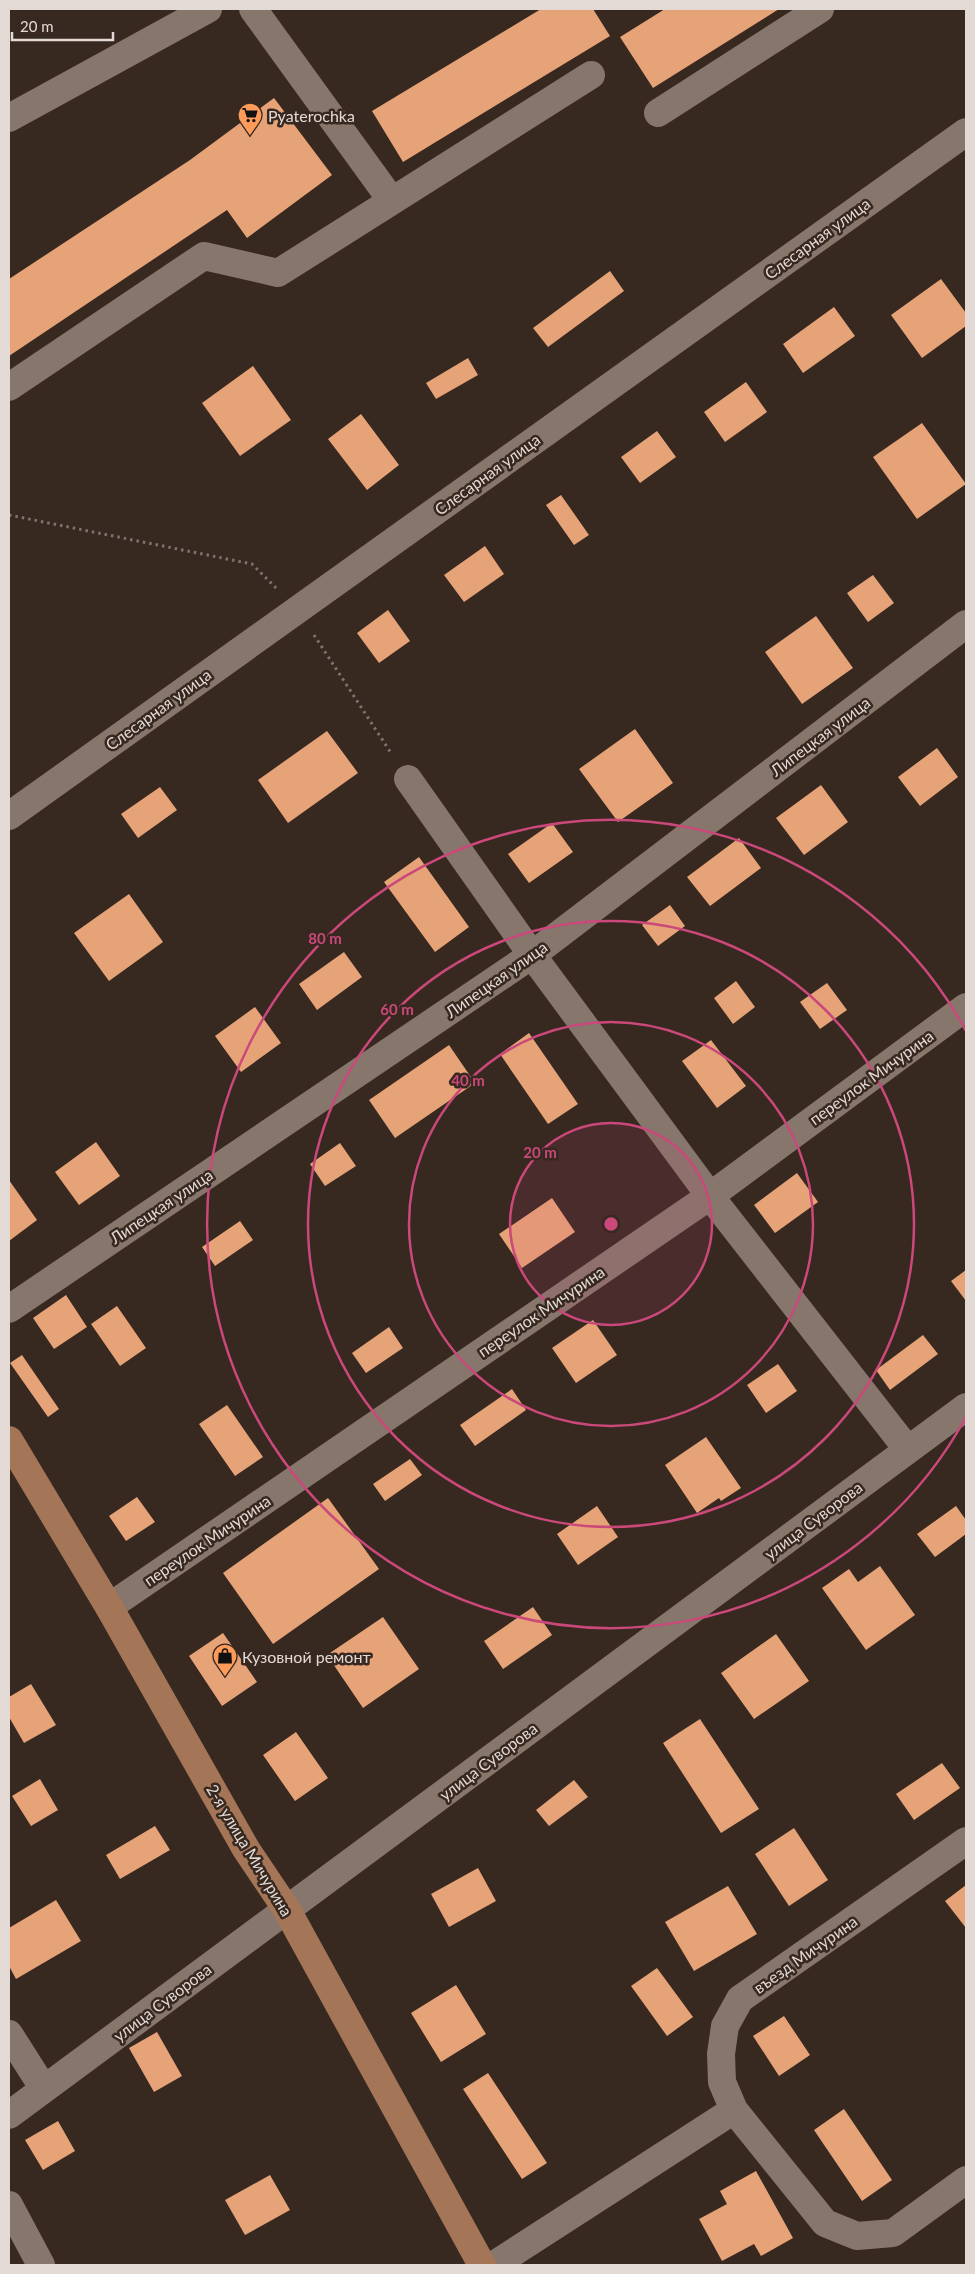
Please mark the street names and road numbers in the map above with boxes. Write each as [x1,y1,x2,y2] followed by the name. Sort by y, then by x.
[761,193,873,283] street label: Слесарная улица
[431,429,543,519] street label: Слесарная улица
[102,664,214,754] street label: Слесарная улица
[766,692,874,780] street label: Липецкая улица
[441,937,550,1022] street label: Липецкая улица
[805,1026,937,1128] street label: переулок Мичурина
[105,1165,216,1248] street label: Липецкая улица
[474,1262,608,1360] street label: переулок Мичурина
[760,1477,866,1563] street label: улица Суворова
[140,1491,274,1589] street label: переулок Мичурина
[435,1718,541,1804] street label: улица Суворова
[203,1781,297,1919] street label: 2-я улица Мичурина
[749,1911,861,1997] street label: въезд Мичурина
[109,1959,215,2045] street label: улица Суворова

